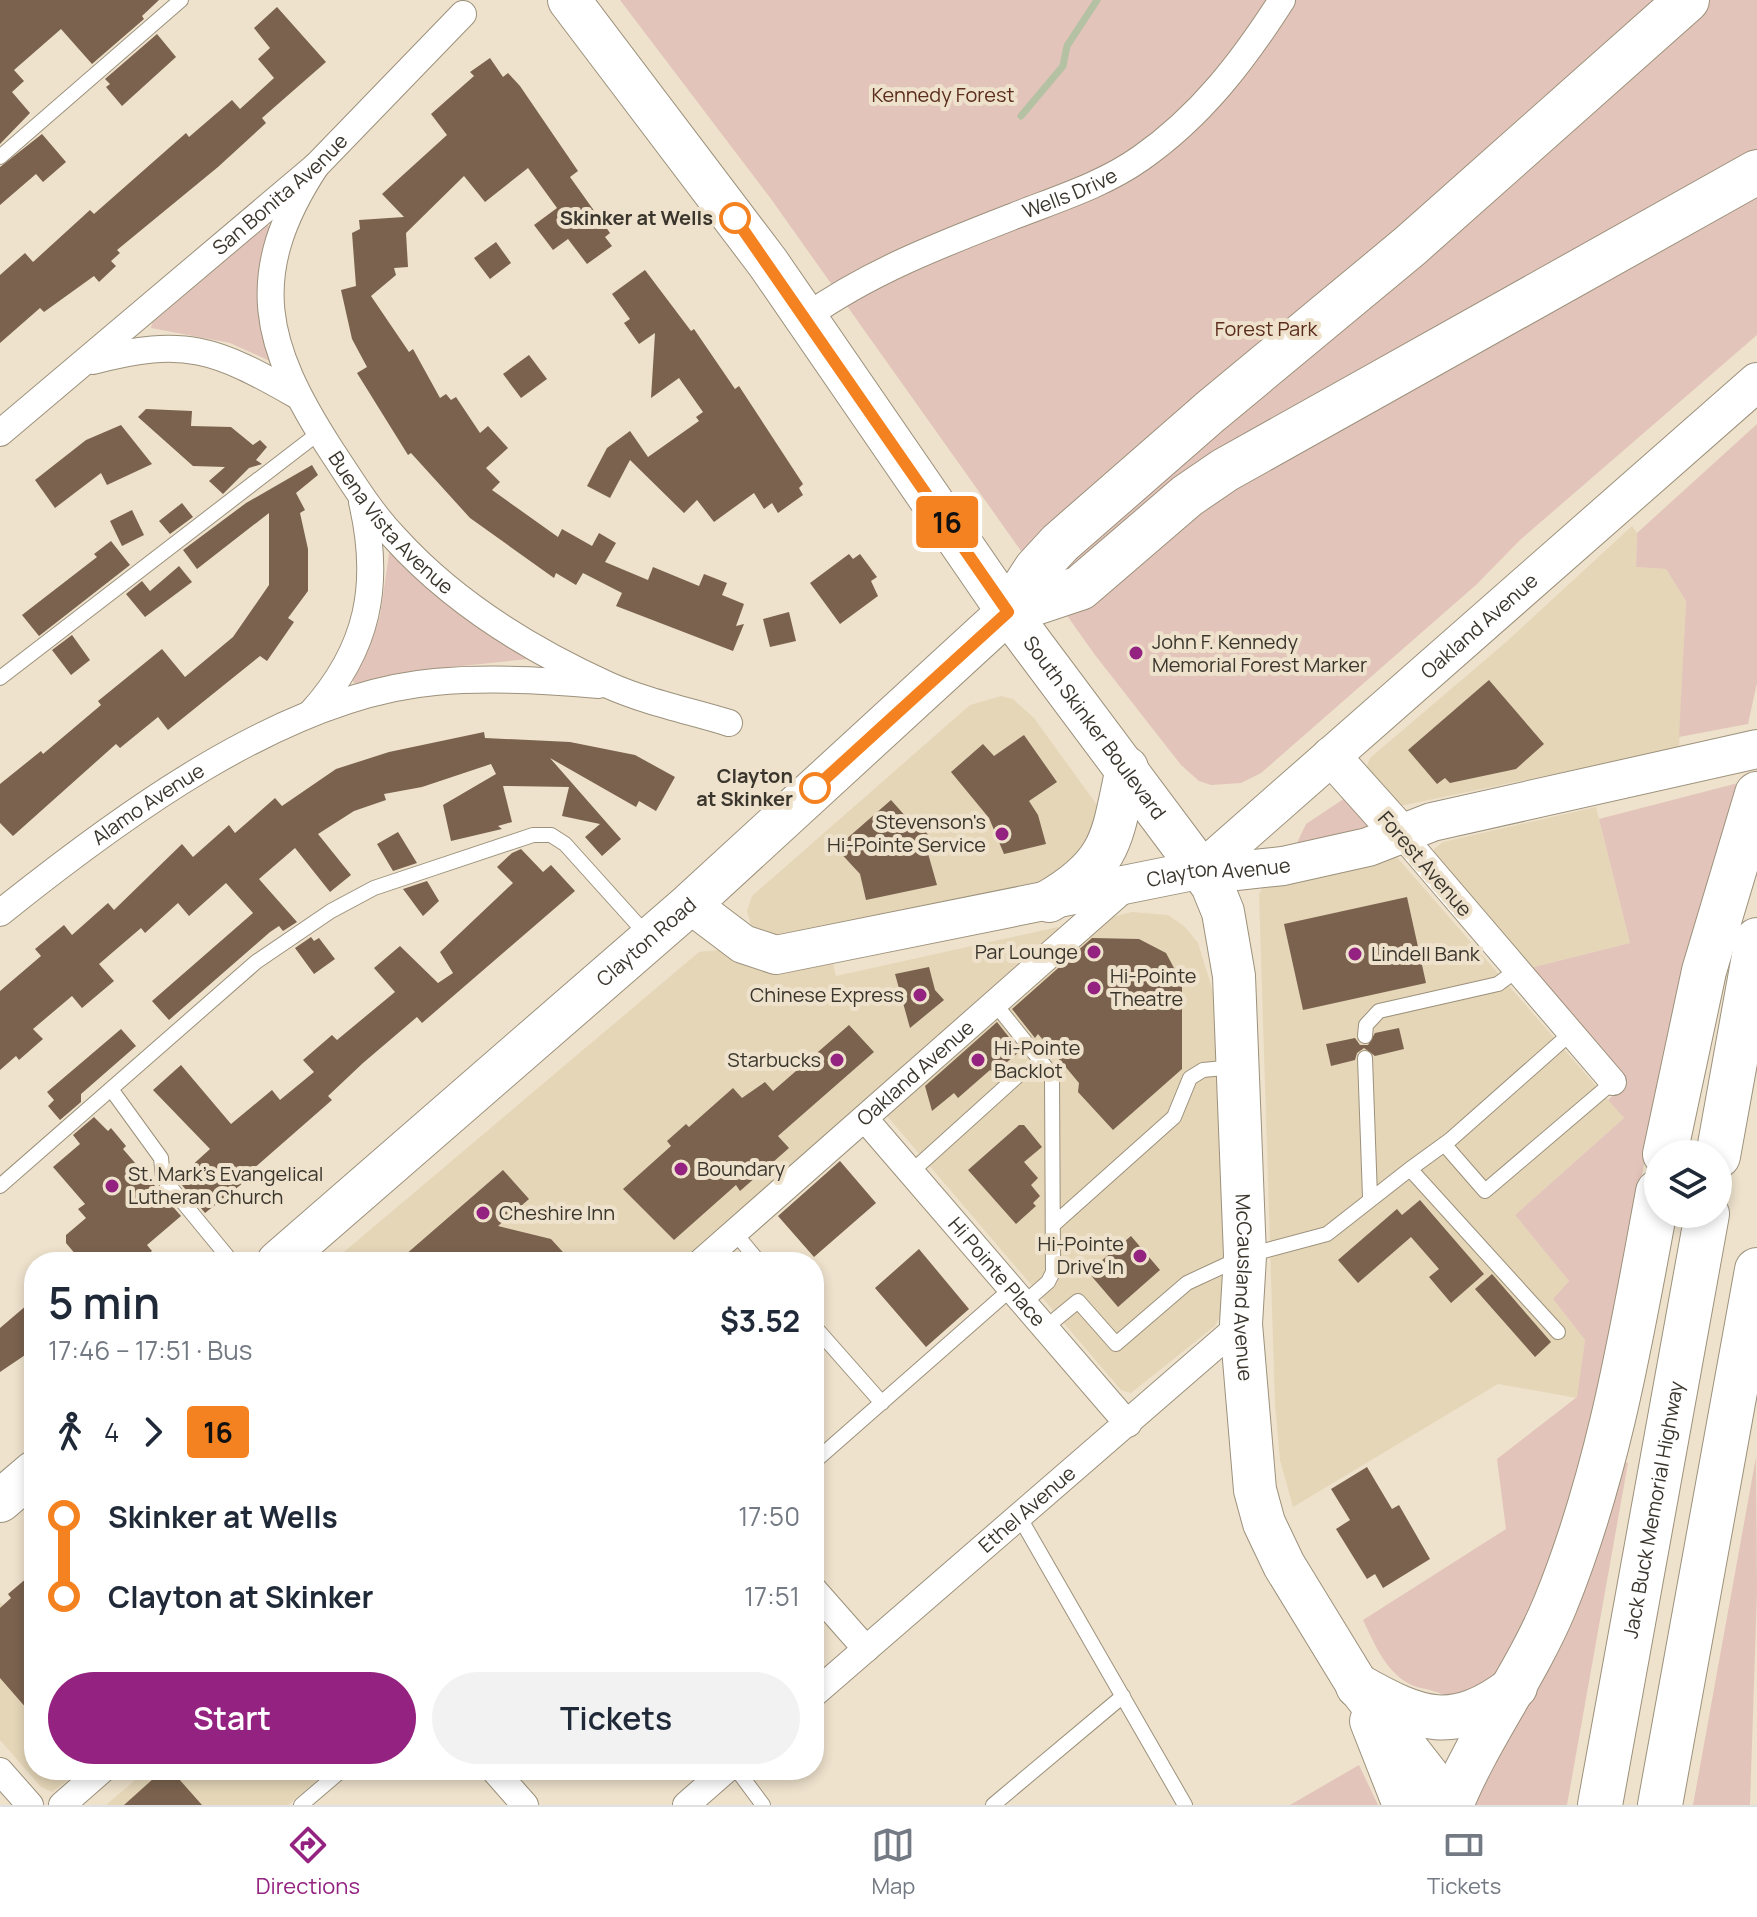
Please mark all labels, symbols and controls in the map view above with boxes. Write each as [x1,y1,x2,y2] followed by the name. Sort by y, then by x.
[871,81,1015,108] park label: Kennedy Forest
[206,127,353,261] street label: San Bonita Avenue
[1019,161,1122,224] street label: Wells Drive
[720,203,750,233] marker: Skinker at Wells
[560,204,713,231] place label: Skinker at Wells
[1215,315,1318,342] park label: Forest Park
[322,446,459,600] street label: Buena Vista Avenue
[911,496,983,548] line badge: 16
[932,503,962,541] text: 16
[1415,567,1543,685] street label: Oakland Avenue
[1152,628,1367,678] place label: John F. Kennedy Memorial Forest Marker
[1017,630,1173,825] street label: South Skinker Boulevard
[1127,644,1145,662] marker: John F. Kennedy Memorial Forest Marker
[86,756,209,851] street label: Alamo Avenue
[696,762,793,812] place label: Clayton at Skinker
[800,773,830,803] marker: Clayton at Skinker
[1372,805,1479,922] street label: Forest Avenue
[827,808,986,858] place label: Stevenson's Hi-Pointe Service
[993,825,1011,843] marker: Stevenson's Hi-Pointe Service
[1144,851,1293,893] street label: Clayton Avenue
[591,891,702,992] street label: Clayton Road
[975,938,1078,965] place label: Par Lounge
[1371,940,1481,967] place label: Lindell Bank
[1085,943,1103,961] marker: Par Lounge
[1346,945,1364,963] marker: Lindell Bank
[1110,962,1196,1012] place label: Hi-Pointe Theatre
[1085,979,1103,997] marker: Hi-Pointe Theatre
[750,981,904,1008] place label: Chinese Express
[911,986,929,1004] marker: Chinese Express
[851,1014,980,1131] street label: Oakland Avenue
[994,1034,1080,1084] place label: Hi-Pointe Backlot
[727,1046,821,1073] place label: Starbucks
[828,1051,846,1069] marker: Starbucks
[969,1051,987,1069] marker: Hi-Pointe Backlot
[1644,1140,1732,1228] map controls
[1644,1140,1732,1228] button: layers
[697,1155,786,1182] place label: Boundary
[128,1160,323,1210] place label: St. Mark's Evangelical Lutheran Church
[672,1160,690,1178] marker: Boundary
[103,1177,121,1195] marker: St. Mark's Evangelical Lutheran Church
[1228,1193,1260,1382] street label: McCausland Avenue
[499,1199,615,1226] place label: Cheshire Inn
[474,1204,492,1222] marker: Cheshire Inn
[942,1211,1052,1332] street label: Hi Pointe Place
[1038,1230,1124,1280] place label: Hi-Pointe Drive In
[1131,1247,1149,1265] marker: Hi-Pointe Drive In
[48,1272,160,1332] text: 5 min
[720,1300,800,1341] text: $3.52
[48,1332,252,1368] text: 17:46 – 17:51 · Bus
[1616,1378,1690,1641] street label: Jack Buck Memorial Highway
[48,1410,92,1454] icon: walk
[131,1410,175,1454] icon: forward
[203,1413,233,1451] text: 16
[104,1414,119,1450] text: 4
[973,1459,1081,1559] street label: Ethel Avenue
[108,1496,338,1537] text: Skinker at Wells
[738,1498,800,1534] text: 17:50
[108,1576,374,1617] text: Clayton at Skinker
[744,1578,800,1614] text: 17:51
[48,1672,416,1764] button: Start
[432,1672,800,1764] button: Tickets
[256,1823,360,1901] tab: Directions
[871,1823,915,1901] tab: Map
[1427,1823,1501,1901] tab: Tickets

